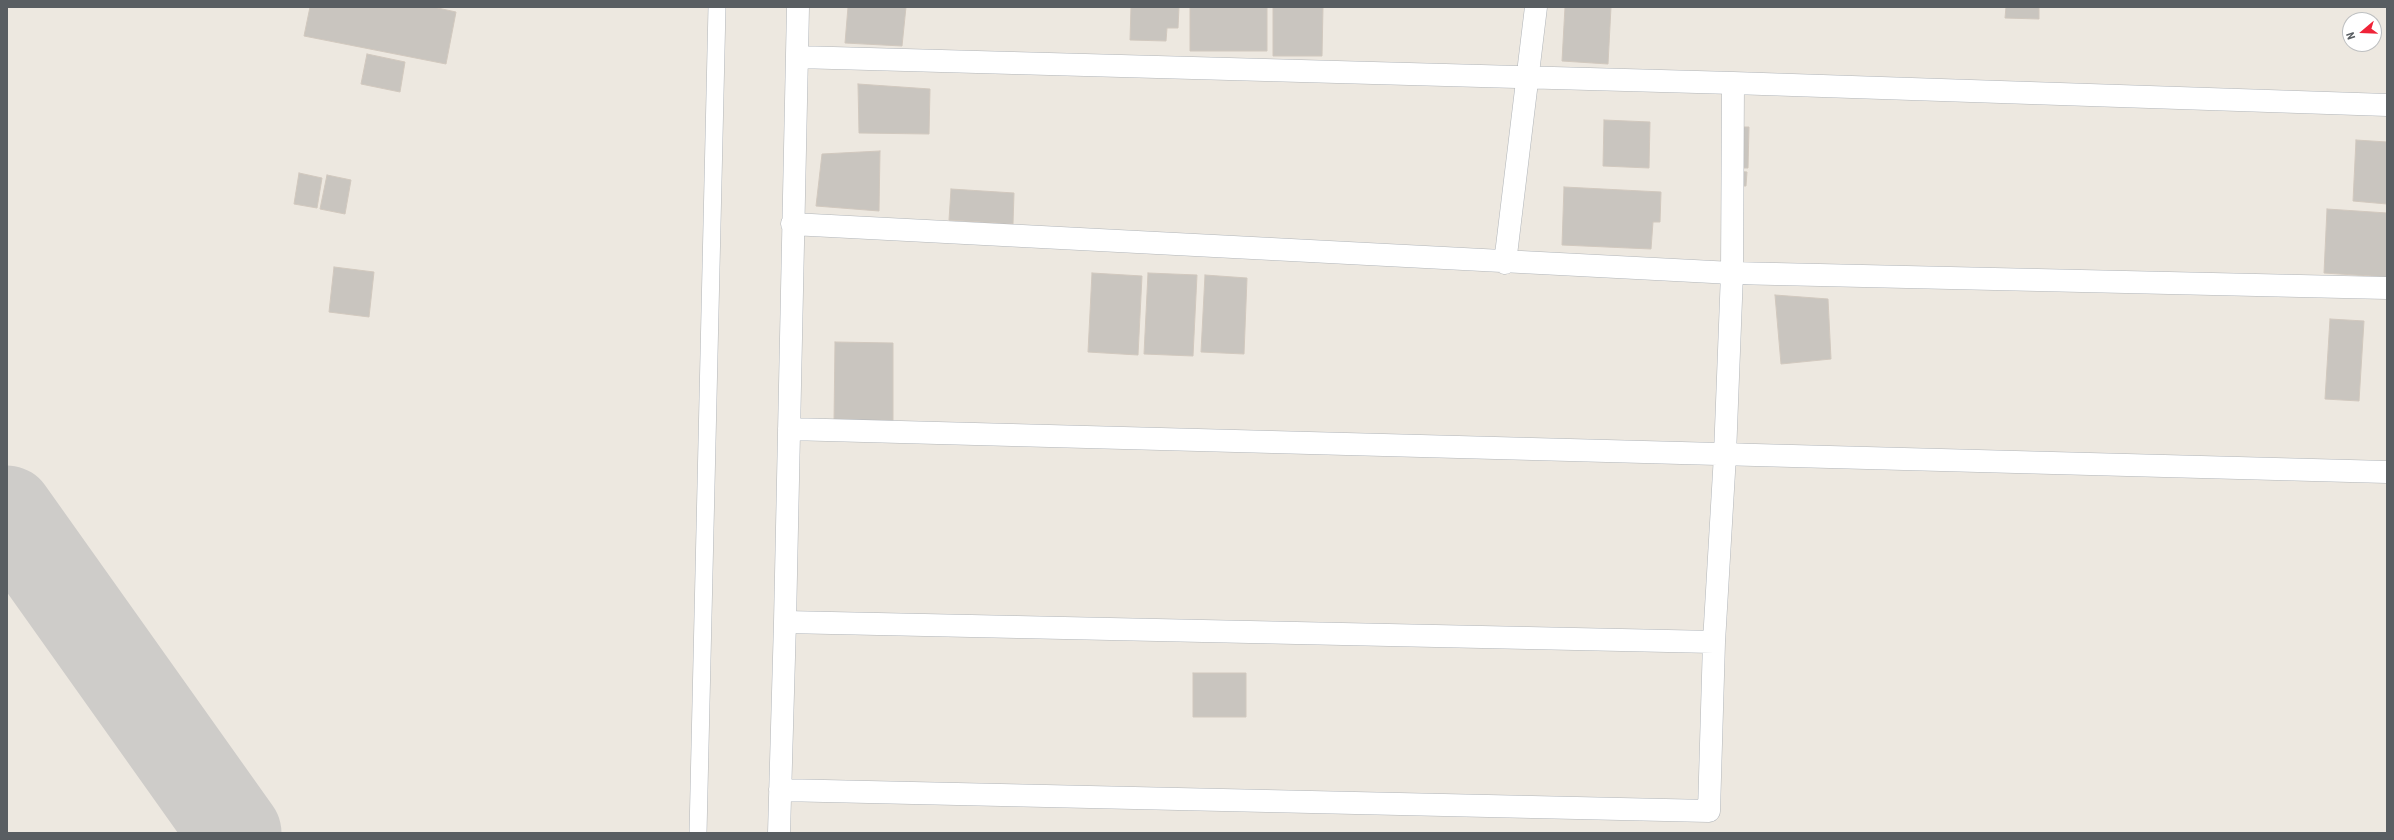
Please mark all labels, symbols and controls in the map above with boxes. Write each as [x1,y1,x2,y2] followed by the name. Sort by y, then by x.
[2342,12,2382,52] north arrow
[2344,30,2358,41] text: N

